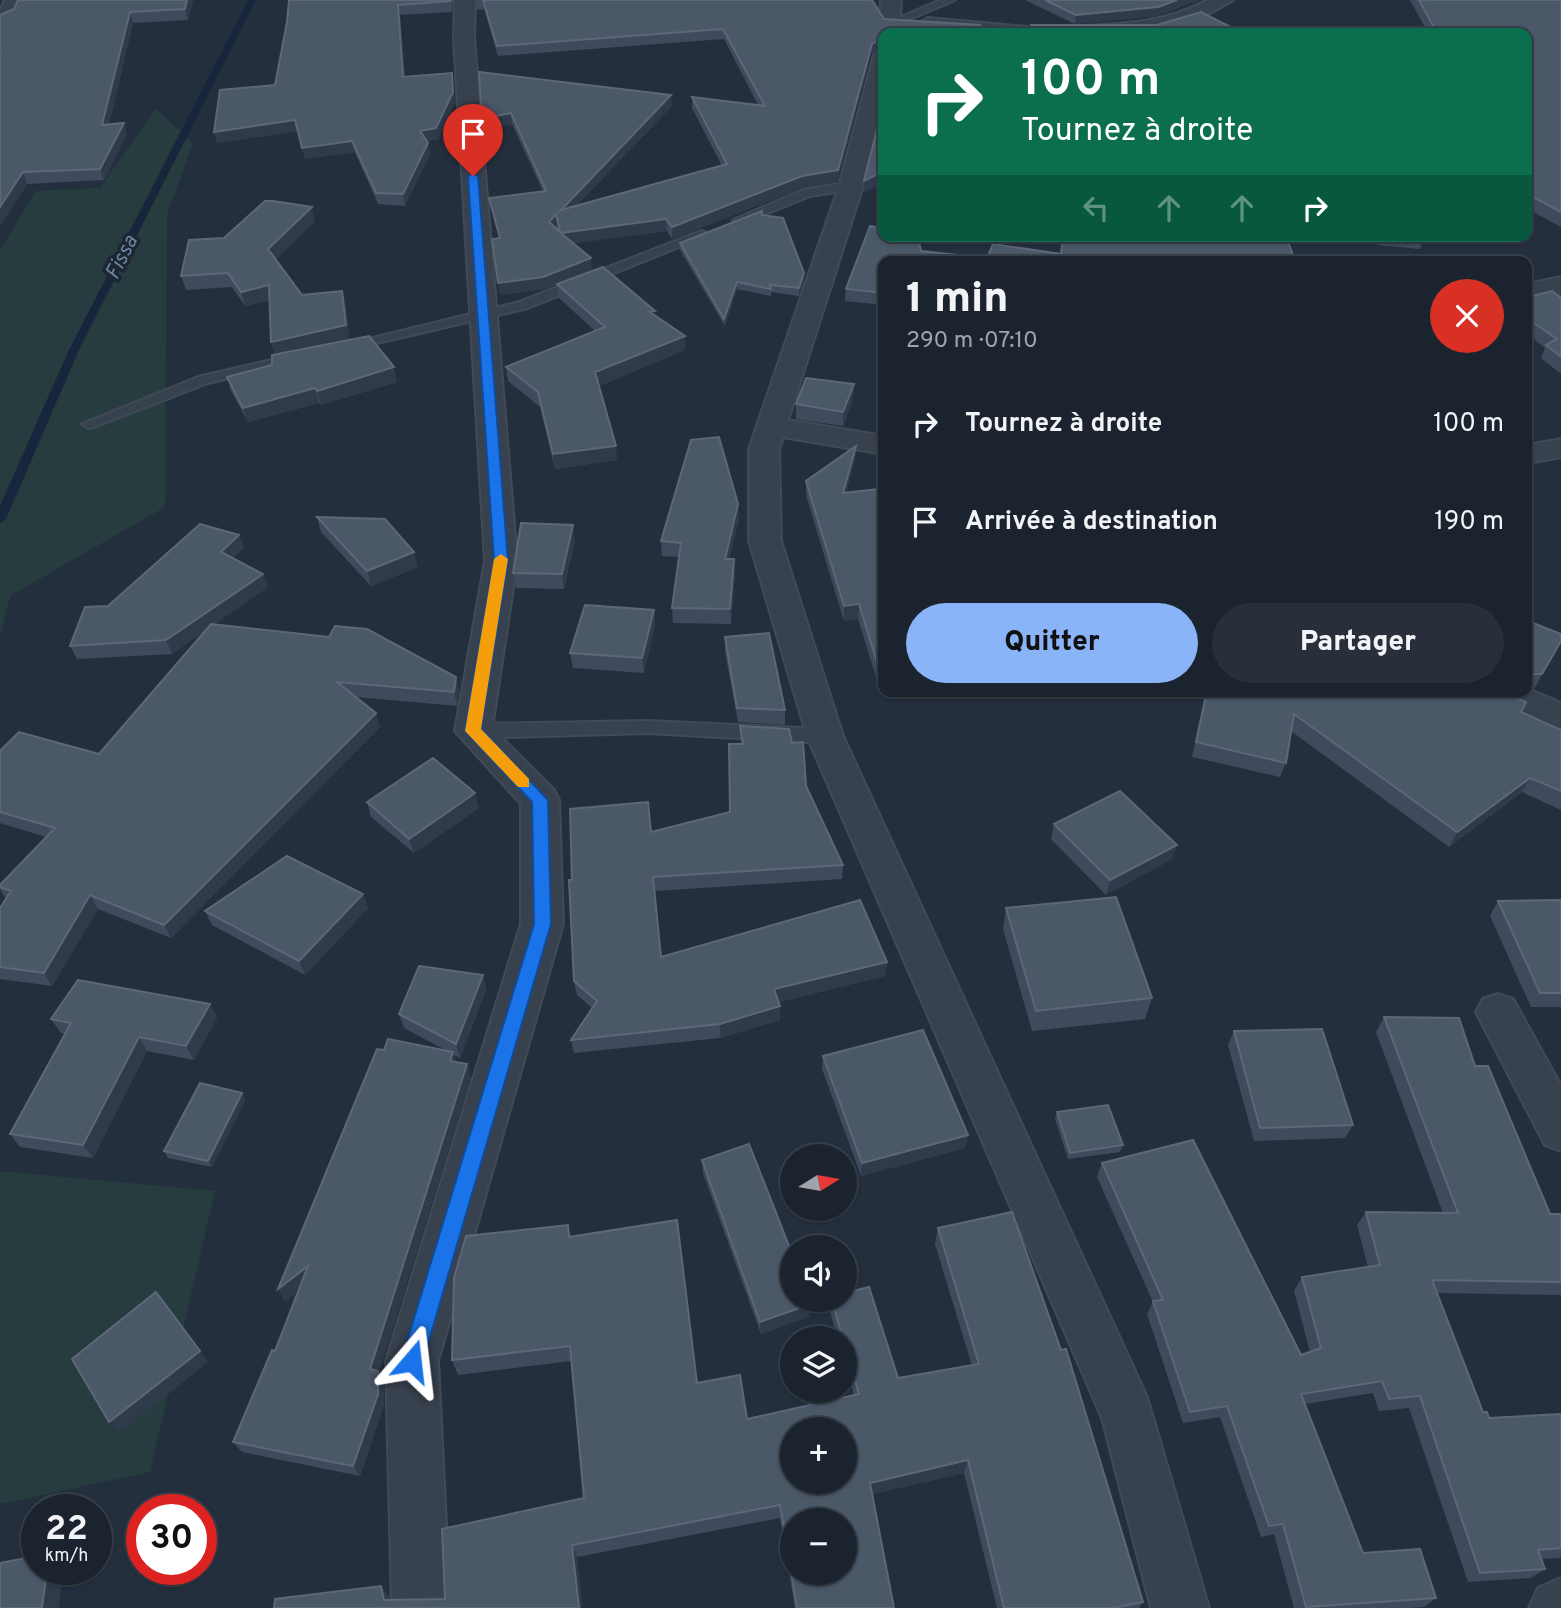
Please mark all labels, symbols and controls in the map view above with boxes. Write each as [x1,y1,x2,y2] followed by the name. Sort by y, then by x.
[1021,51,1160,113] text: 100 m
[906,56,997,147] icon: right
[443,104,503,176] pin
[1021,112,1253,152] text: Tournez à droite
[454,115,492,153] icon: arrive
[1077,189,1115,227] icon: left
[1150,189,1188,227] icon: ahead
[1223,189,1261,227] icon: ahead
[1296,189,1334,227] icon: right
[100,231,145,284] water label: Fissa
[906,274,1009,327] text: 1 min
[1430,279,1504,353] button: close
[906,327,1038,356] text: 290 m · 07:10
[906,405,944,443] icon: right
[965,408,1162,441] text: Tournez à droite
[1433,408,1504,441] text: 100 m
[906,503,944,541] icon: arrive
[965,506,1218,539] text: Arrivée à destination
[1434,506,1504,539] text: 190 m
[906,603,1198,683] button: Quitter
[1212,603,1504,683] button: Partager
[780,1144,858,1222] north arrow
[780,1144,857,1585] map controls
[780,1235,857,1312] button: sound
[375,1324,449,1398] position arrow
[780,1326,857,1403] button: layers
[780,1417,857,1494] button: +
[126,1494,217,1585] speed limit sign: 30
[45,1508,88,1552] text: 22
[780,1508,857,1585] button: −
[45,1545,88,1568] text: km/h

